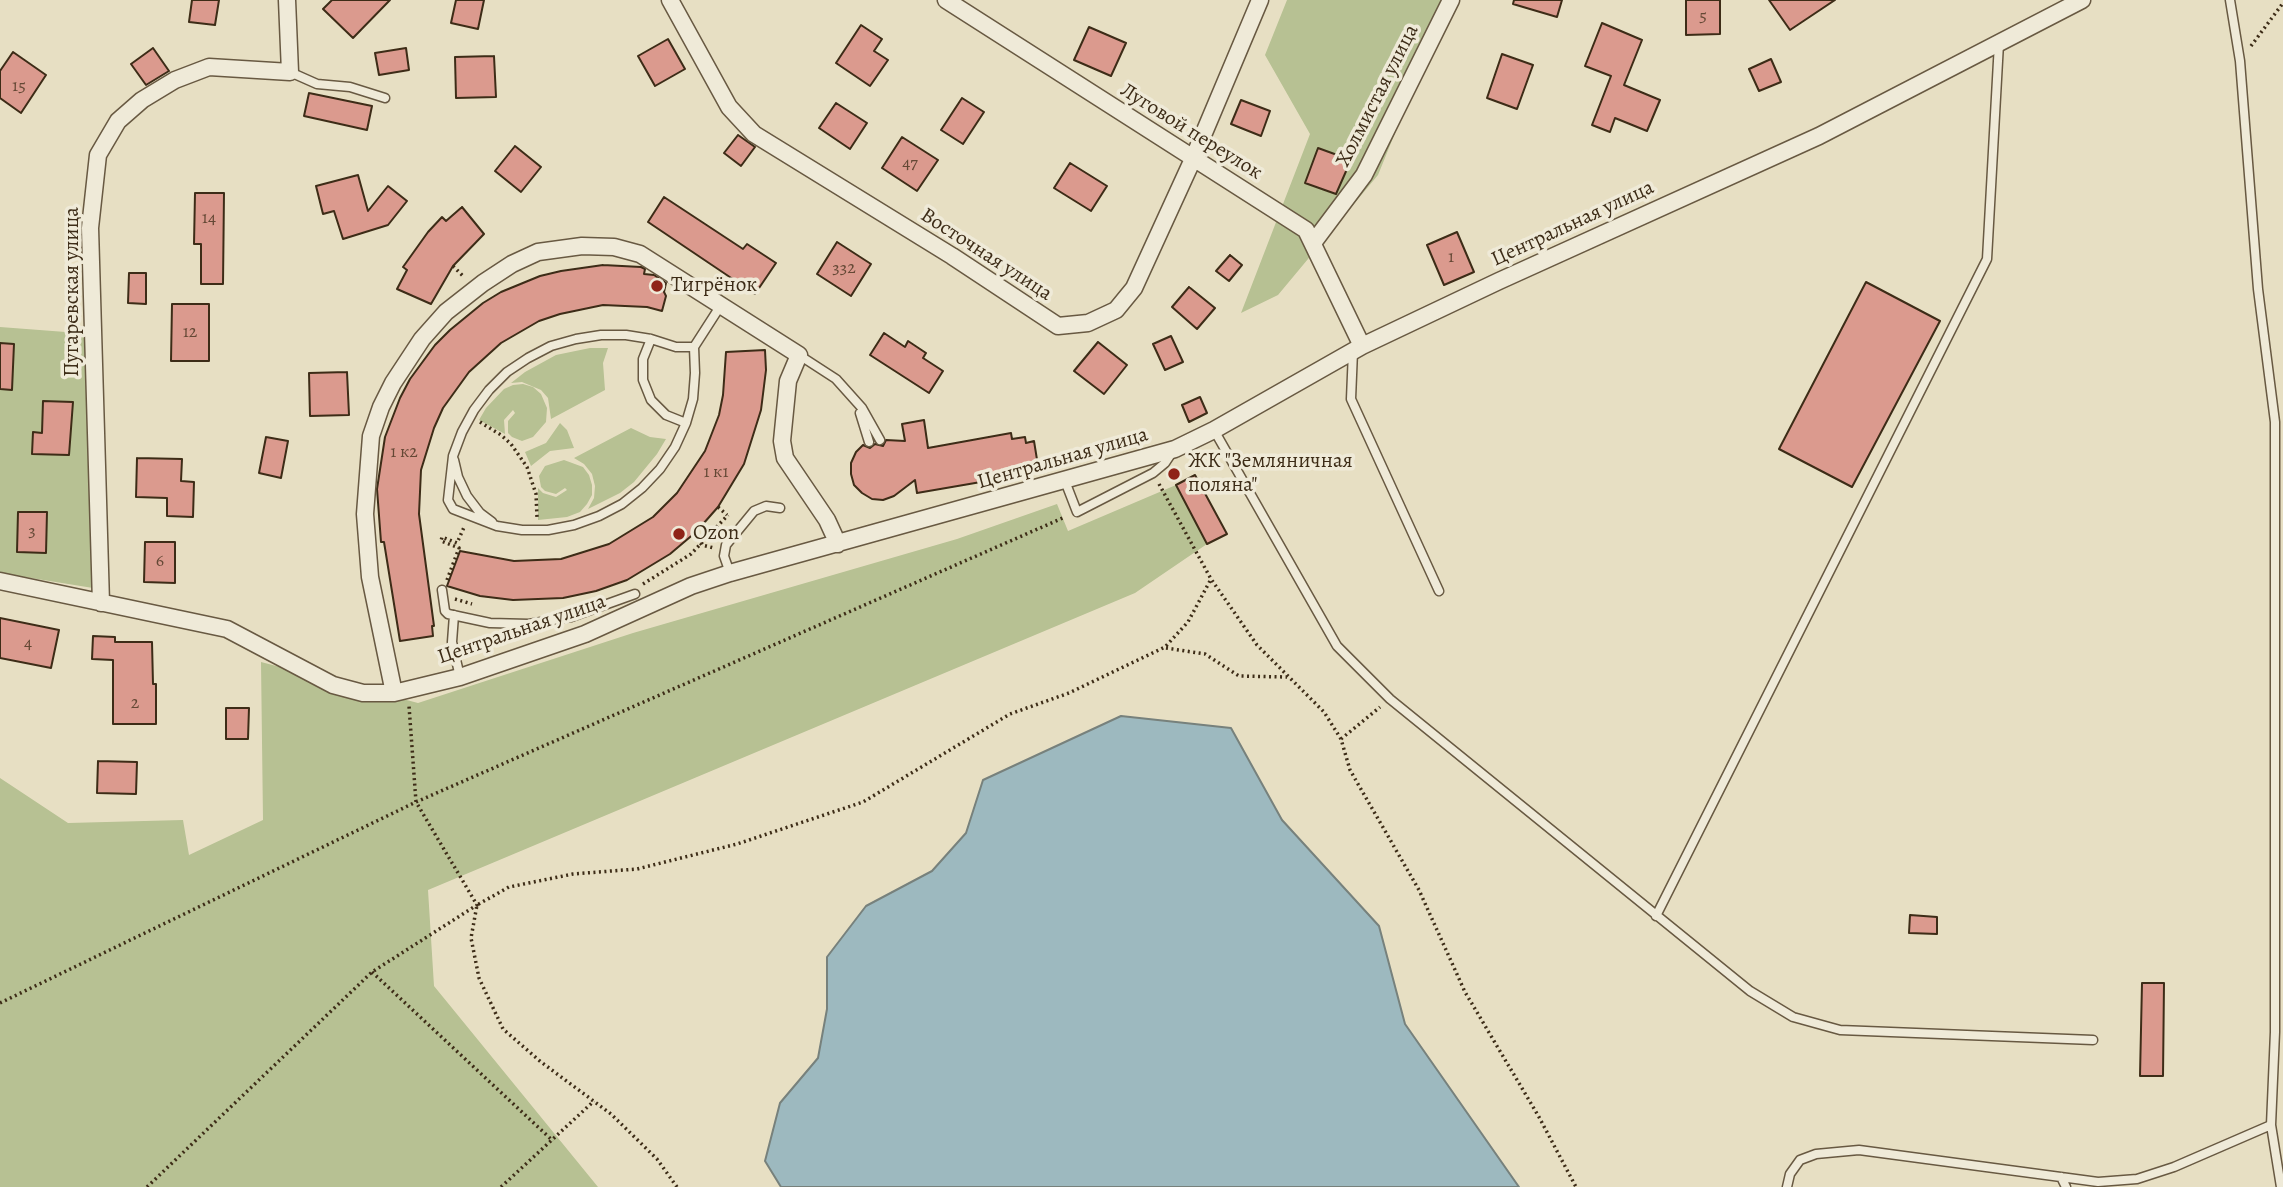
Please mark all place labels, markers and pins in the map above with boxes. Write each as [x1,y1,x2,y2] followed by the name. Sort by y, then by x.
[671,273,757,299] place label: Тигрёнок
[649,278,665,294] marker: Тигрёнок
[1188,449,1353,499] place label: ЖК "Земляничная поляна"
[1166,466,1182,482] marker: ЖК "Земляничная поляна"
[693,521,739,547] place label: Ozon
[671,526,687,542] marker: Ozon

